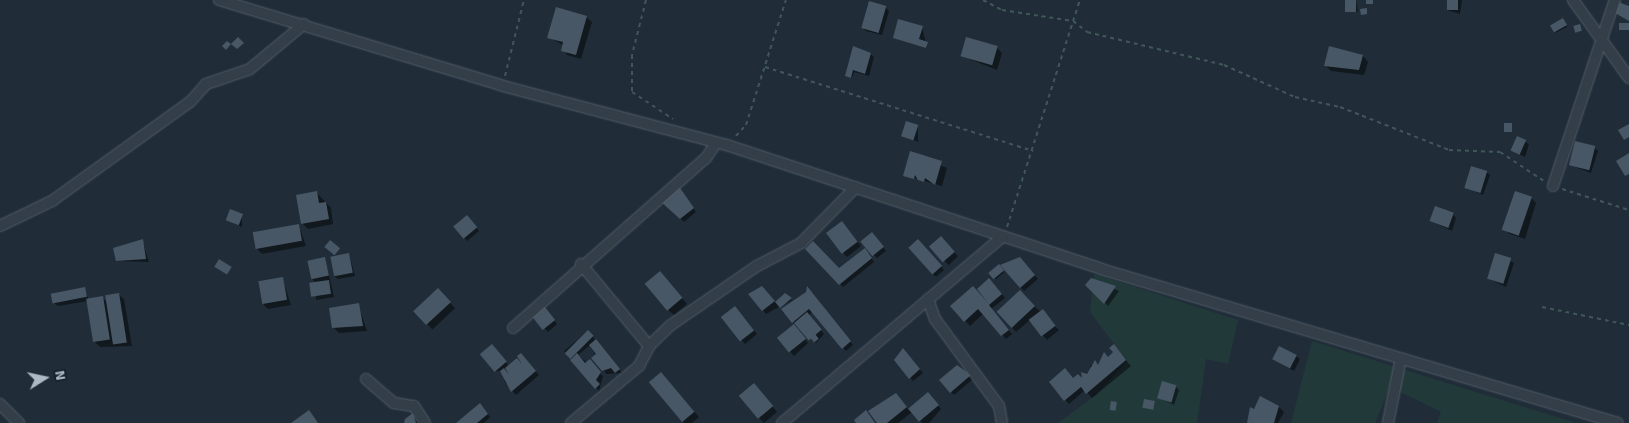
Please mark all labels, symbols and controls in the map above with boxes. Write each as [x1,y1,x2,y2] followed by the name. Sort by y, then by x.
[20,353,70,403] north arrow
[51,369,69,382] text: N

